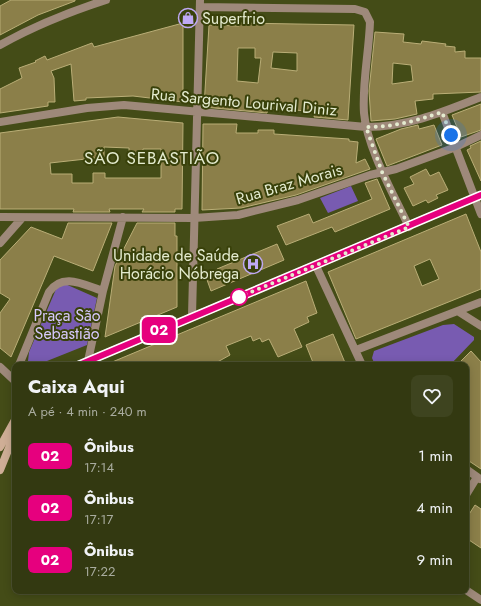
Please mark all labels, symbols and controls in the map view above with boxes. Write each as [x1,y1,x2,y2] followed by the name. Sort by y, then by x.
[177,7,199,29] shop icon: Superfrio
[202,7,265,30] place label: Superfrio
[150,82,339,122] street label: Rua Sargento Lourival Diniz
[441,125,461,145] your location
[84,146,220,170] district label: SÃO SEBASTIÃO
[233,158,345,210] street label: Rua Braz Morais
[113,244,239,285] place label: Unidade de Saúde Horácio Nóbrega
[242,253,264,275] hospital icon: Unidade de Saúde Horácio Nóbrega
[230,288,248,306] unlabelled marker
[33,304,101,345] park label: Praça São Sebastião
[141,317,177,343] line badge: 02
[150,320,168,340] text: 02
[28,373,125,400] text: Caixa Aqui
[411,375,453,417] button: heart
[28,402,147,421] text: A pé · 4 min · 240 m
[84,436,134,458] text: Ônibus
[418,445,453,467] text: 1 min
[41,446,59,466] text: 02
[84,458,114,477] text: 17:14
[84,488,134,510] text: Ônibus
[416,497,453,519] text: 4 min
[41,498,59,518] text: 02
[84,510,113,529] text: 17:17
[84,540,134,562] text: Ônibus
[416,549,453,571] text: 9 min
[41,550,59,570] text: 02
[84,562,115,581] text: 17:22

